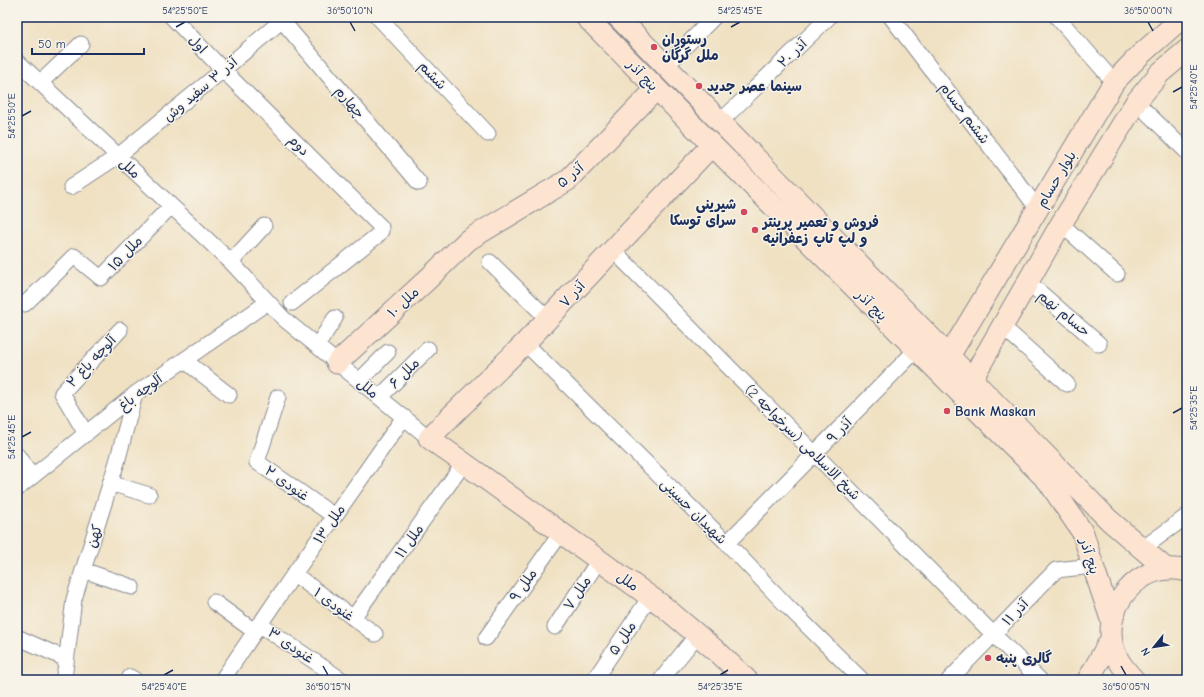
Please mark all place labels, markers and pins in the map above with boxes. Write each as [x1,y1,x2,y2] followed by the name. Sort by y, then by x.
[662,31,719,64] place label: رستوران ملل گرگان
[649,42,659,52] marker: رستوران ملل گرگان
[707,78,802,95] place label: سینما عصر جدید
[694,81,704,91] marker: سینما عصر جدید
[670,196,736,230] place label: شیرینی سرای توسکا
[739,207,749,217] marker: شیرینی سرای توسکا
[761,214,879,247] place label: فروش و تعمیر پرینتر و لپ تاپ زعفرانیه
[750,225,760,235] marker: فروش و تعمیر پرینتر و لپ تاپ زعفرانیه
[955,403,1036,420] place label: Bank Maskan
[942,406,952,416] marker: Bank Maskan
[996,649,1053,667] place label: گالری پنبه
[983,653,993,663] marker: گالری پنبه

